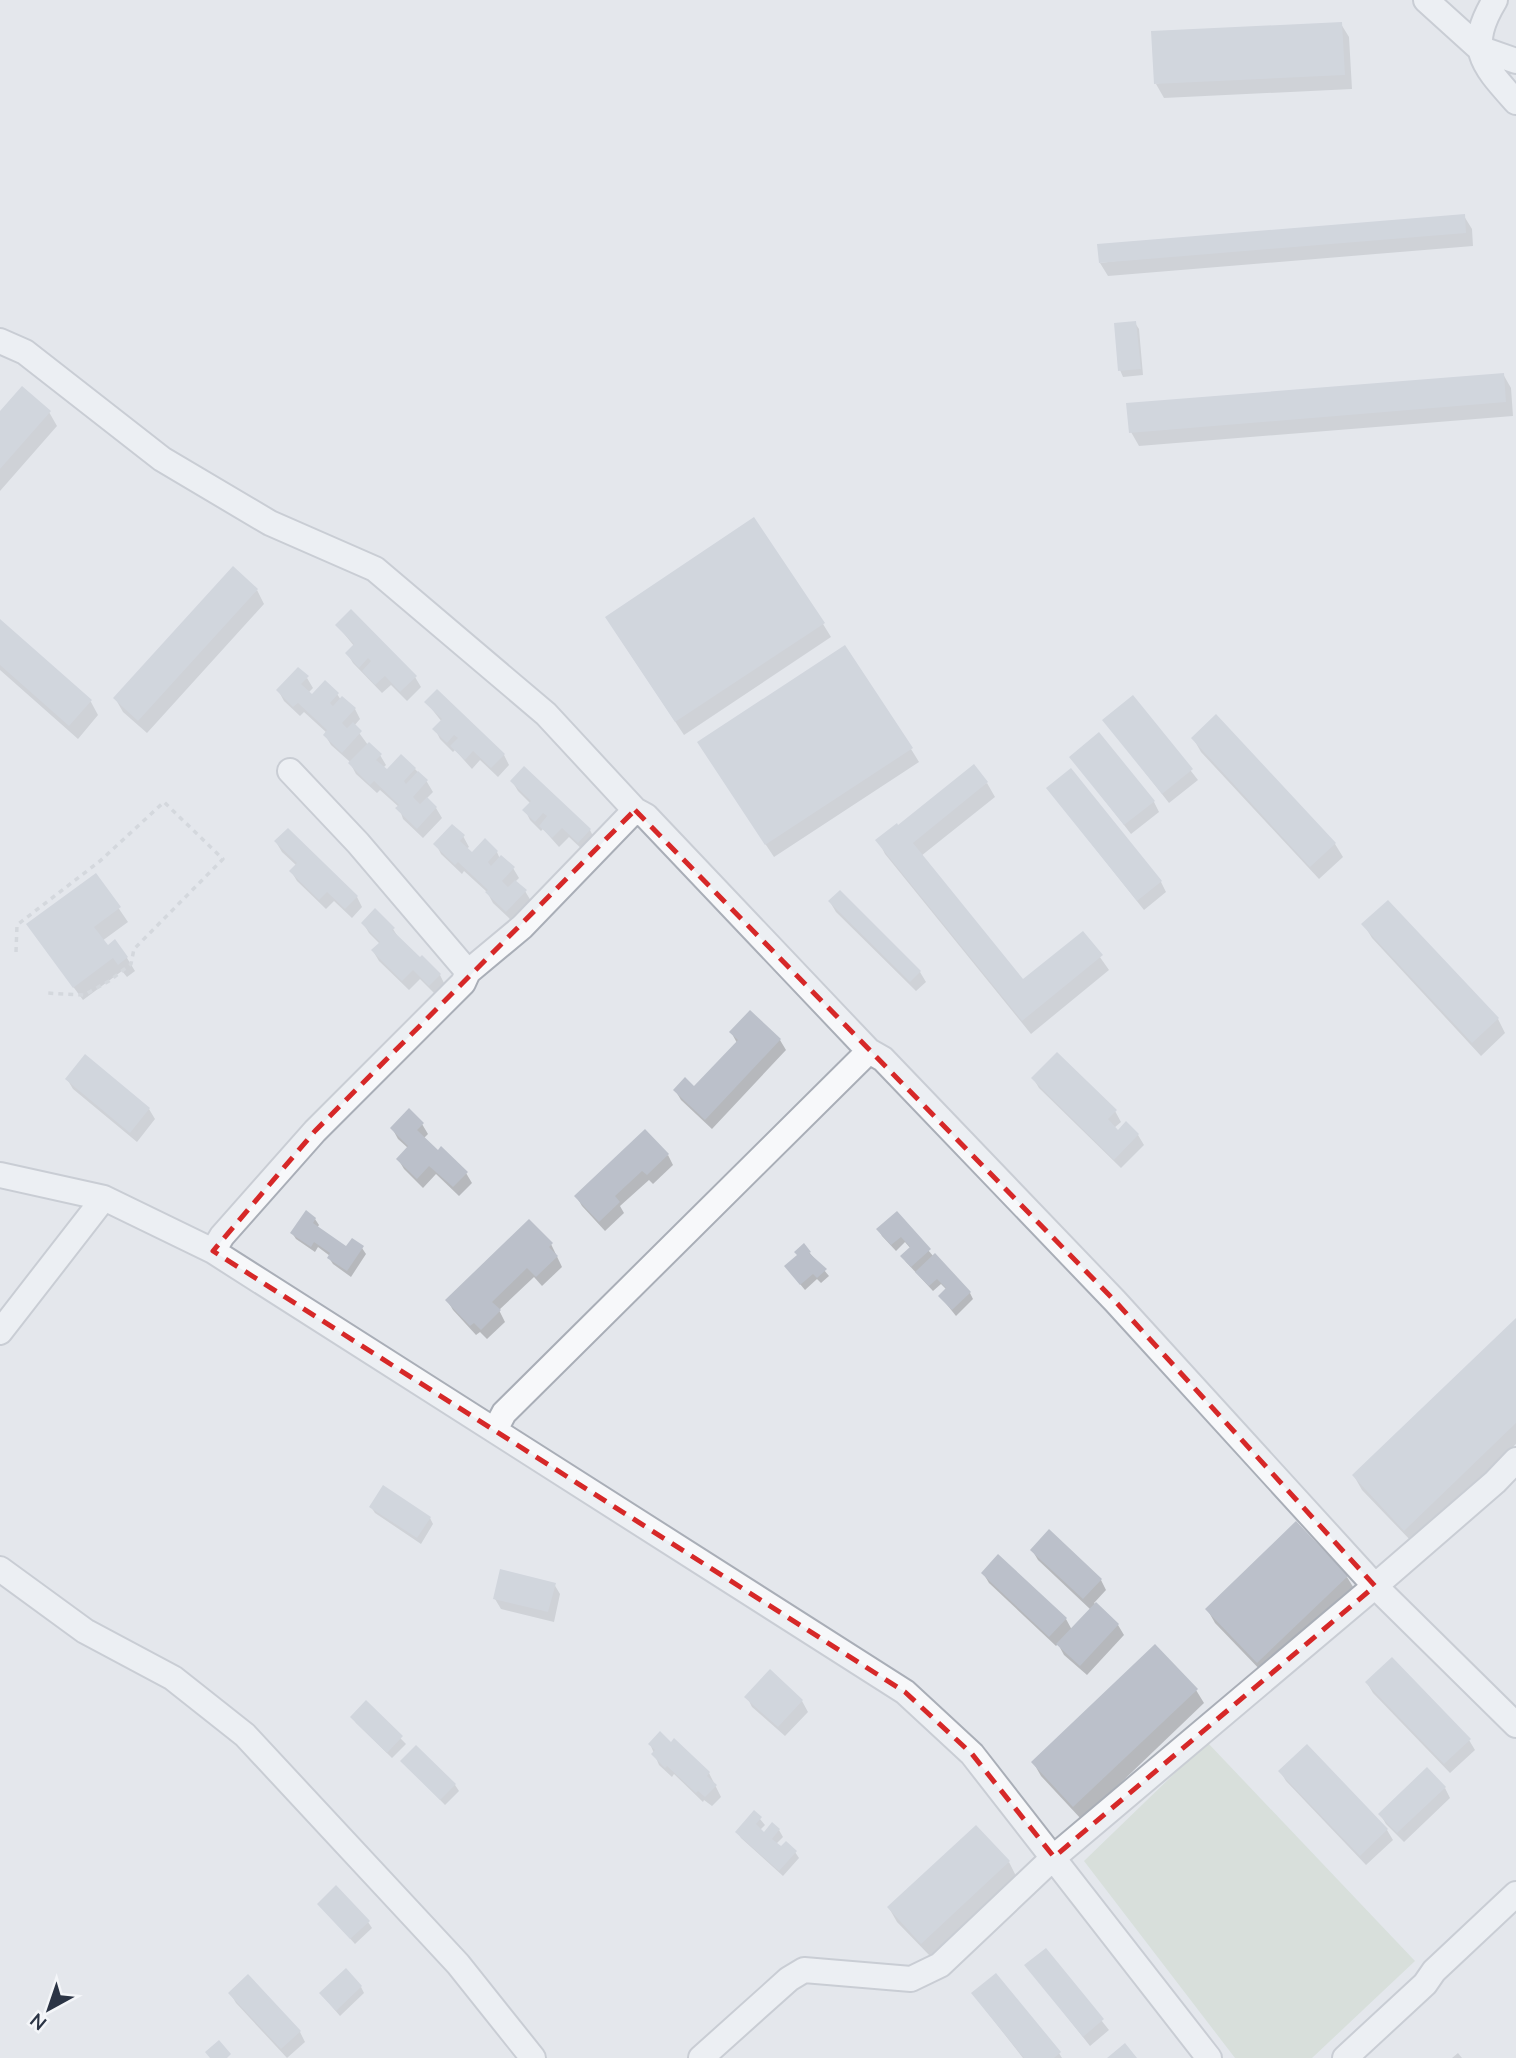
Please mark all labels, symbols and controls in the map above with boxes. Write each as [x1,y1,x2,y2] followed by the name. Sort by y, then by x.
[14,1974,84,2044] north arrow
[25,2007,53,2036] text: N

